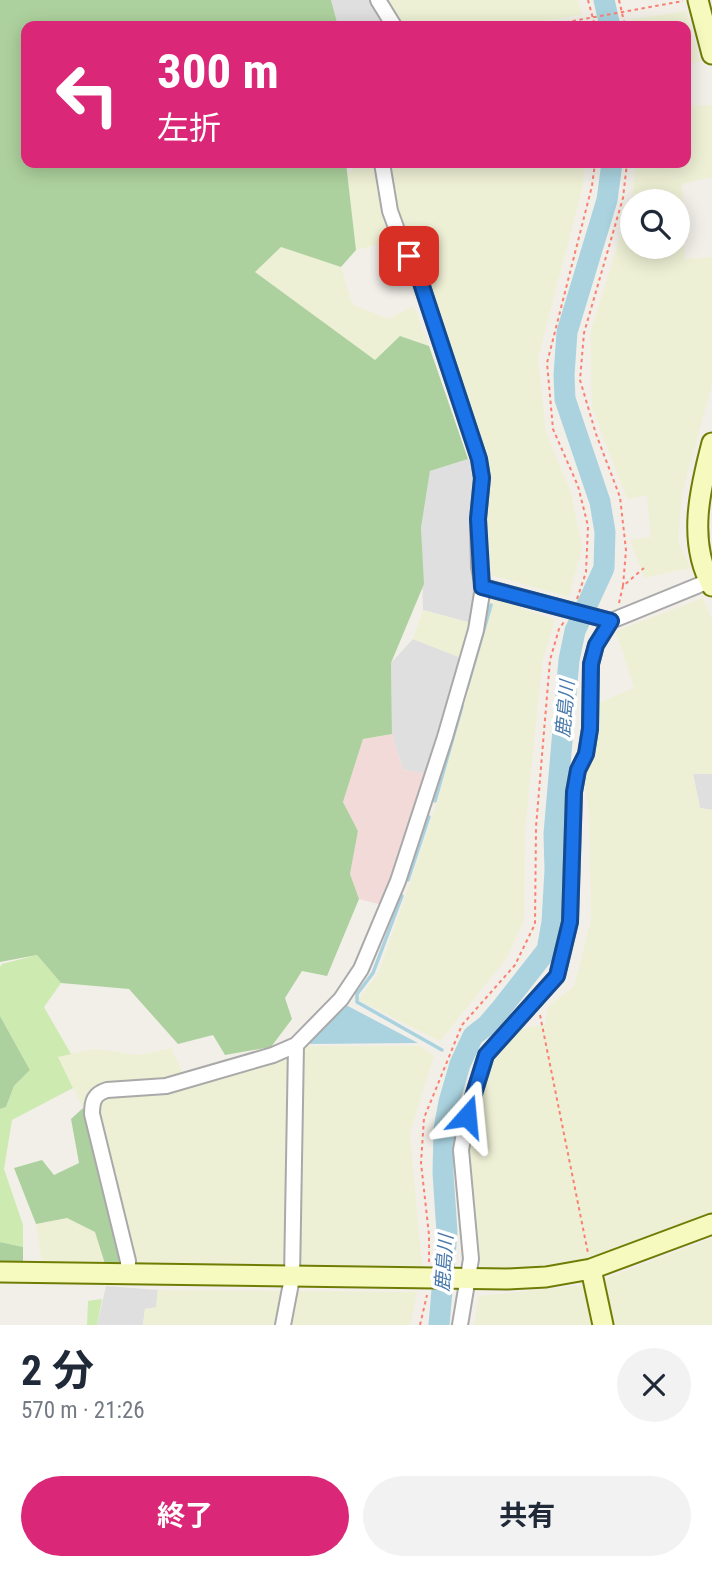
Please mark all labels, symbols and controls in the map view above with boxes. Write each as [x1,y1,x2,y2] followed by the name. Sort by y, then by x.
[157,43,279,100] text: 300 m
[42,49,133,140] icon: left
[157,109,221,147] text: 左折
[620,189,690,259] map controls
[620,189,690,259] button: search
[379,226,439,286] pin
[390,237,428,275] icon: arrive
[551,678,579,738] water label: 鹿島川
[430,1079,504,1153] position arrow
[431,1232,458,1292] water label: 鹿島川
[21,1346,94,1395] text: 2 分
[617,1348,691,1422] button: close
[21,1397,145,1424] text: 570 m · 21:26
[21,1476,349,1556] button: 終了
[363,1476,691,1556] button: 共有

